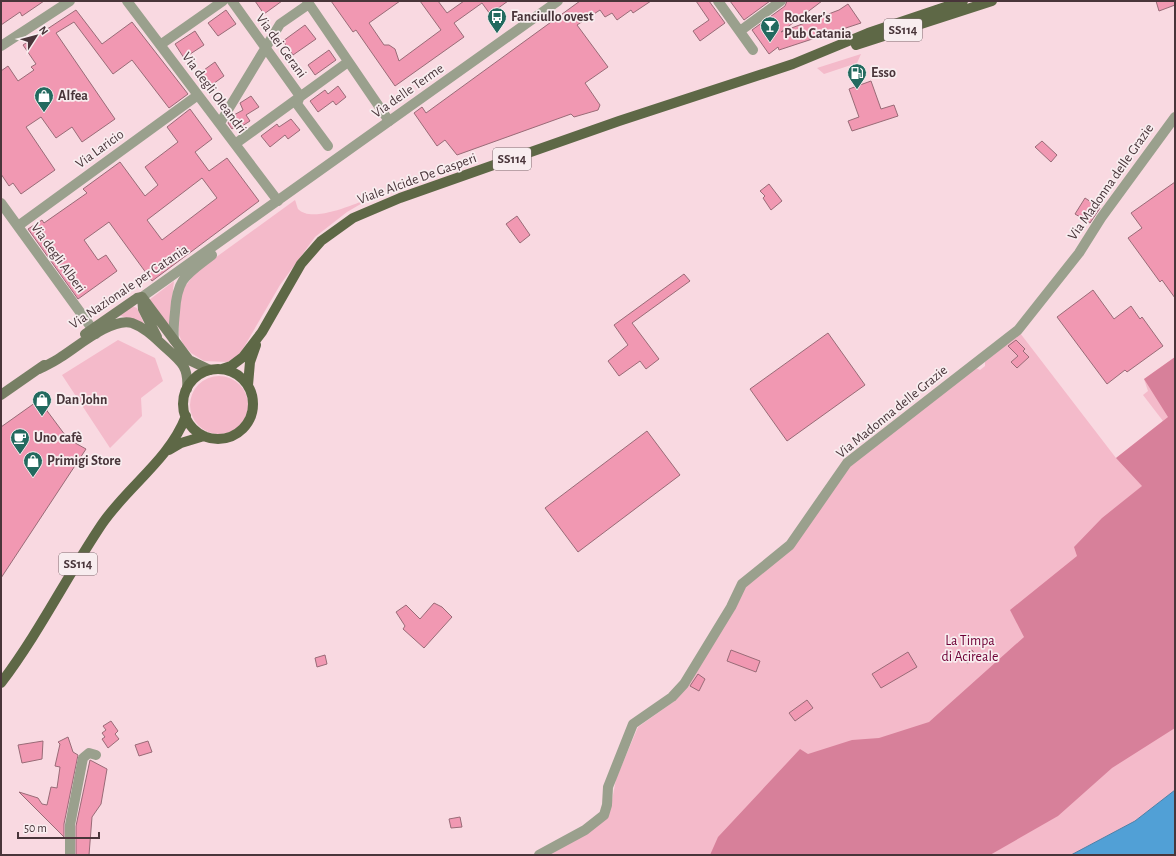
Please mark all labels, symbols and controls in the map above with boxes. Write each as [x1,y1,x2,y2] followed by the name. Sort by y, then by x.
[486,6,508,34] bus stop icon: Fanciullo ovest
[511,10,594,24] place label: Fanciullo ovest
[253,11,309,81] street label: Via dei Gerani
[784,11,852,41] place label: Rocker's Pub Catania
[759,15,781,43] bar icon: Rocker's Pub Catania
[16,16,56,56] north arrow
[884,19,922,41] road number: SS114
[37,24,50,37] text: N
[179,50,249,136] street label: Via degli Oleandri
[370,61,446,121] street label: Via delle Terme
[846,62,868,90] fuel station icon: Esso
[871,66,896,80] place label: Esso
[33,85,55,113] shop icon: Alfea
[58,89,88,103] place label: Alfea
[1066,121,1156,243] street label: Via Madonna delle Grazie
[73,127,127,171] street label: Via Laricio
[493,148,531,170] road number: SS114
[356,151,478,207] street label: Viale Alcide De Gasperi
[28,220,88,296] street label: Via degli Alberi
[67,242,191,332] street label: Via Nazionale per Catania
[834,363,950,461] street label: Via Madonna delle Grazie
[31,389,53,417] shop icon: Dan John
[56,393,107,407] place label: Dan John
[9,427,31,455] cafe icon: Uno cafè
[34,431,82,445] place label: Uno cafè
[22,450,44,478] shop icon: Primigi Store
[47,454,121,468] place label: Primigi Store
[59,553,97,575] road number: SS114
[942,634,998,664] park label: La Timpa di Acireale
[18,814,99,840] scale bar
[24,822,47,834] text: 50 m

